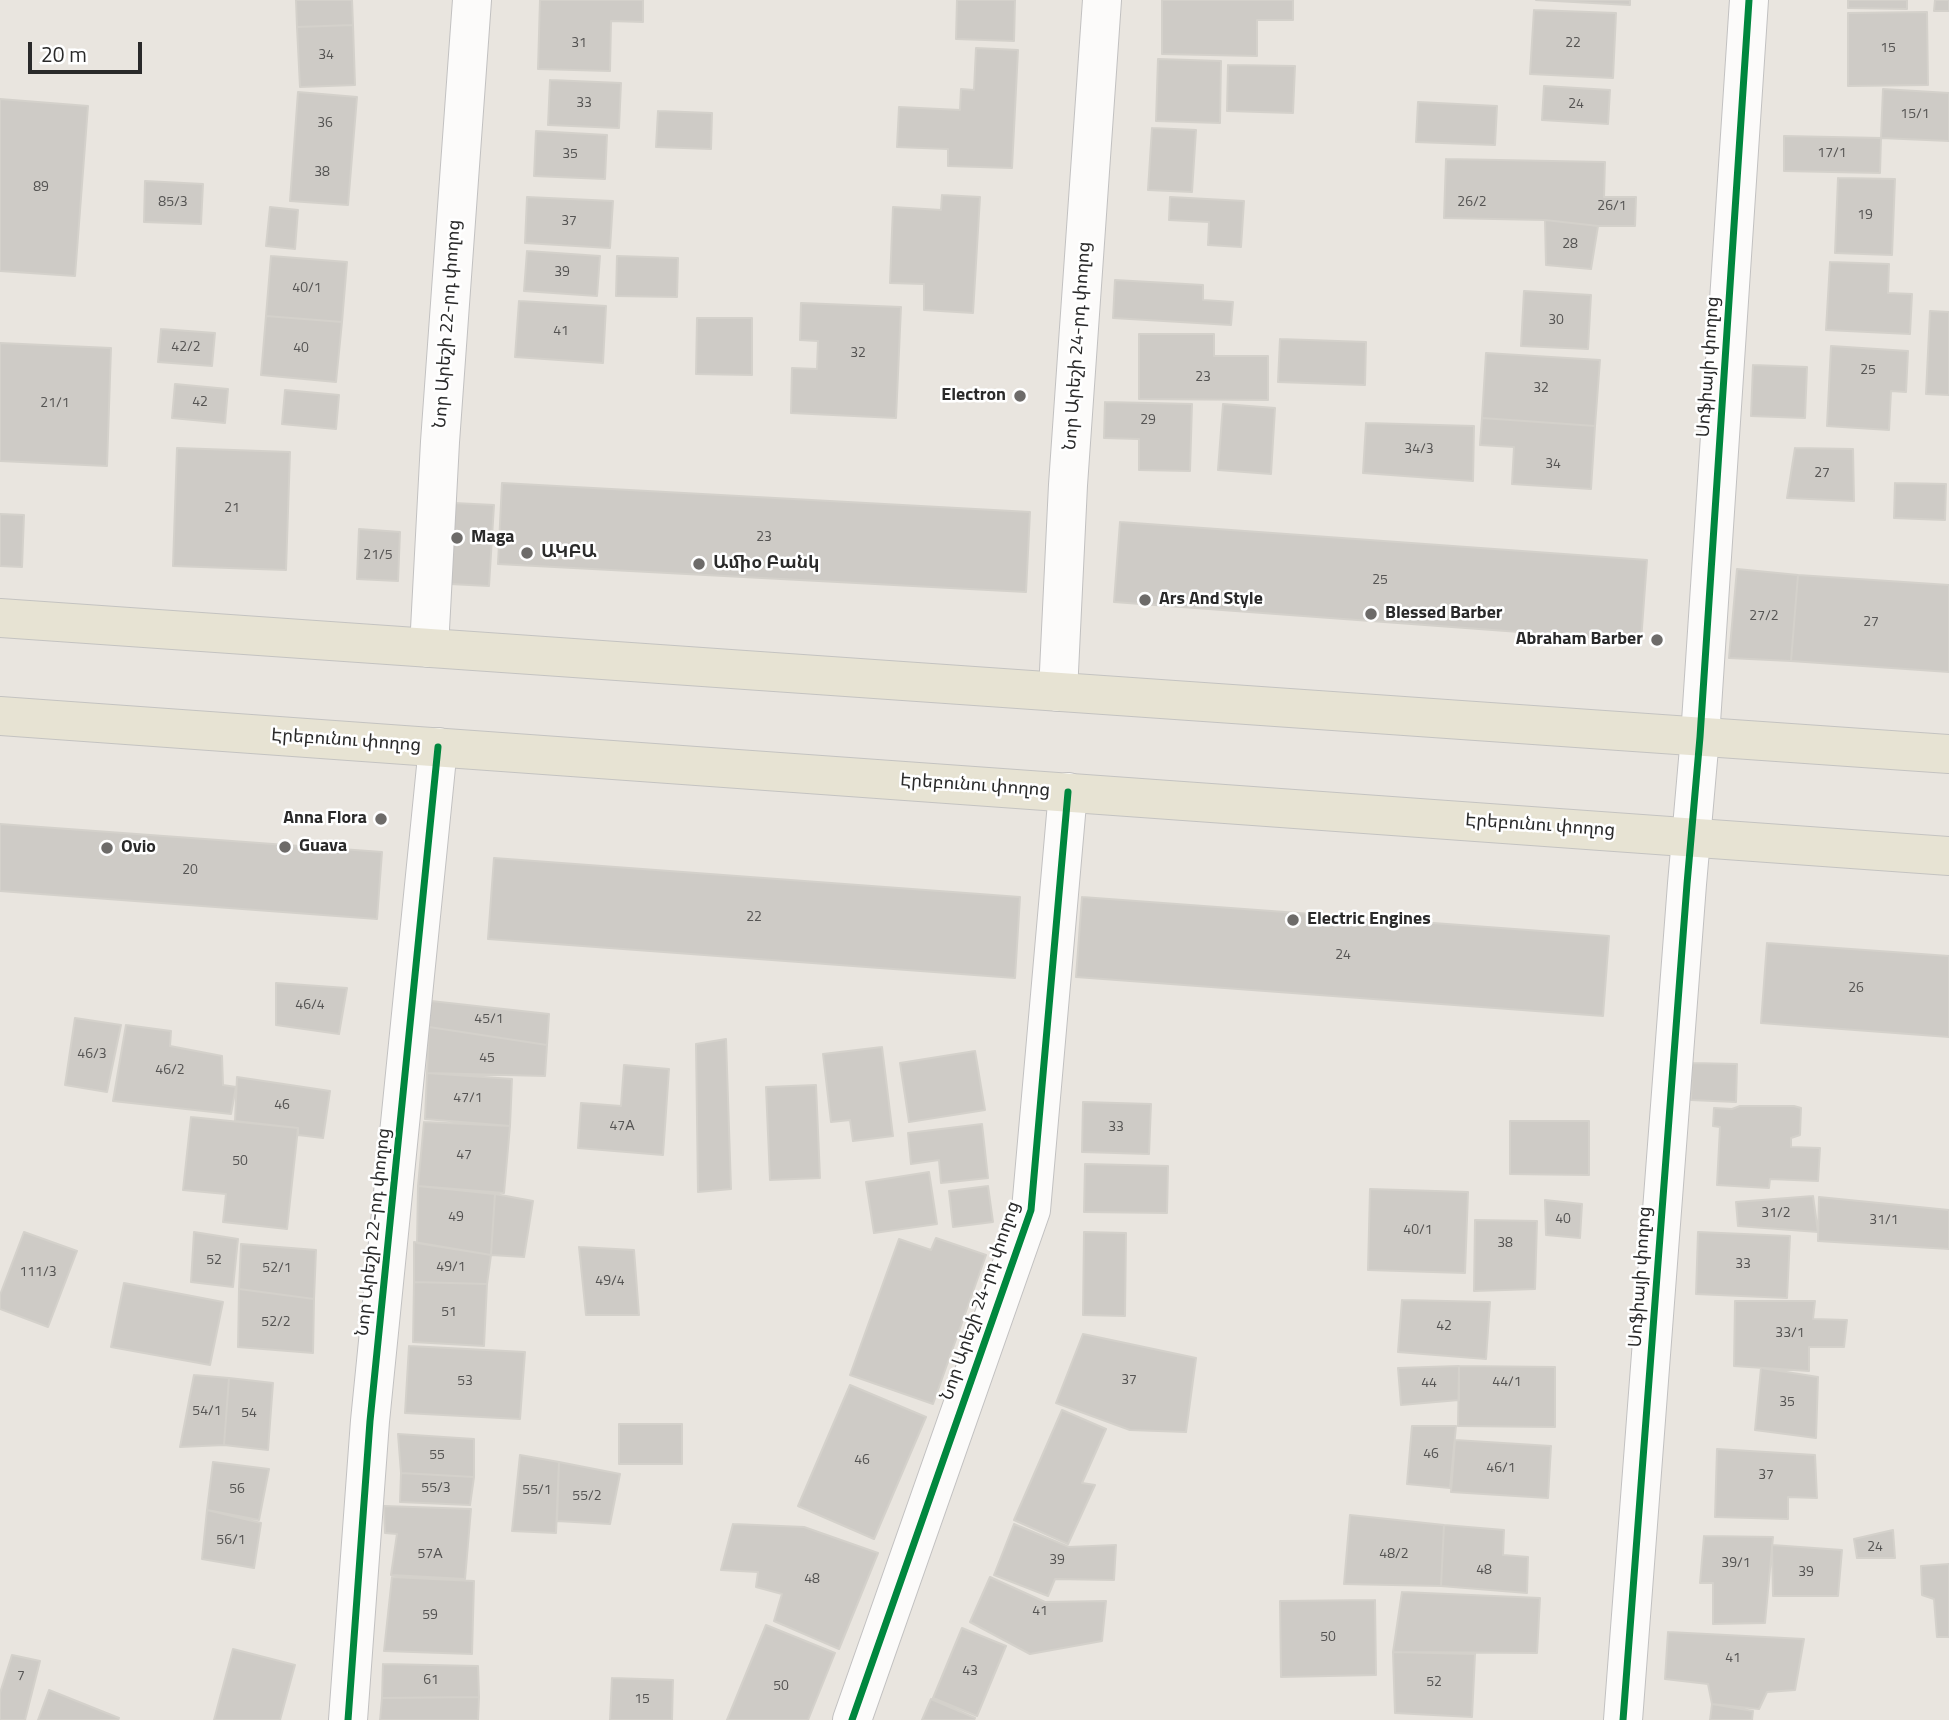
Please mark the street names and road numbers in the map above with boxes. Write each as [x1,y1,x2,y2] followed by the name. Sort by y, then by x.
[430,219,466,429] street label: Նոր Արեշի 22-րդ փողոց
[1060,241,1096,451] street label: Նոր Արեշի 24-րդ փողոց
[1693,296,1725,438] street label: Սոֆիայի փողոց
[270,725,422,757] street label: Էրեբունու փողոց
[899,770,1051,802] street label: Էրեբունու փողոց
[1464,810,1616,842] street label: Էրեբունու փողոց
[352,1127,396,1337] street label: Նոր Արեշի 22-րդ փողոց
[937,1199,1025,1403] street label: Նոր Արեշի 24-րդ փողոց
[1625,1206,1657,1348] street label: Սոֆիայի փողոց

